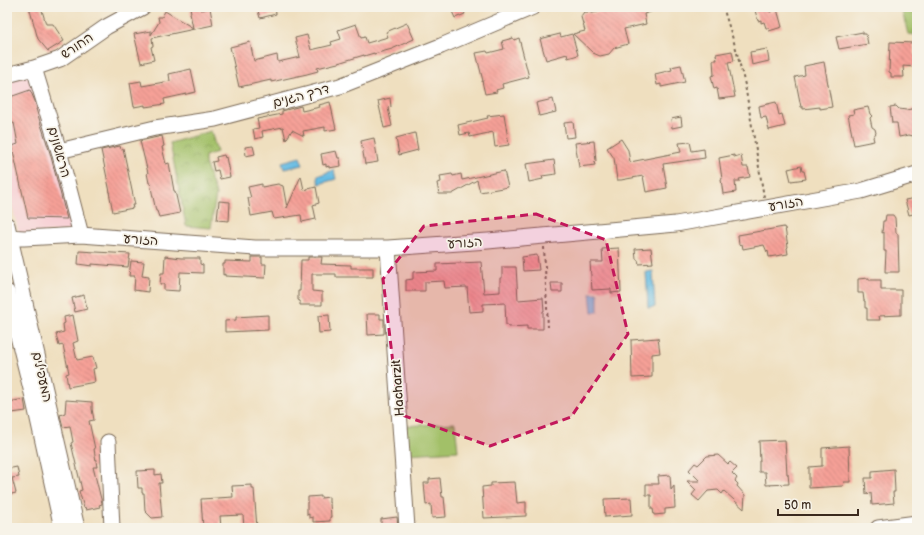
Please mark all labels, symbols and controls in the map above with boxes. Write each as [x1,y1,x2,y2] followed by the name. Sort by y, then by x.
[58,29,96,63] street label: החורש
[271,81,331,111] street label: דרך הגנים
[44,125,74,179] street label: הראשונים
[767,193,805,215] street label: הזורע
[123,231,159,249] street label: הזורע
[447,234,483,252] street label: הזורע
[28,350,56,404] street label: המעפילים
[388,359,408,417] street label: Hacharzit
[778,491,858,517] scale bar
[784,498,811,513] text: 50 m

